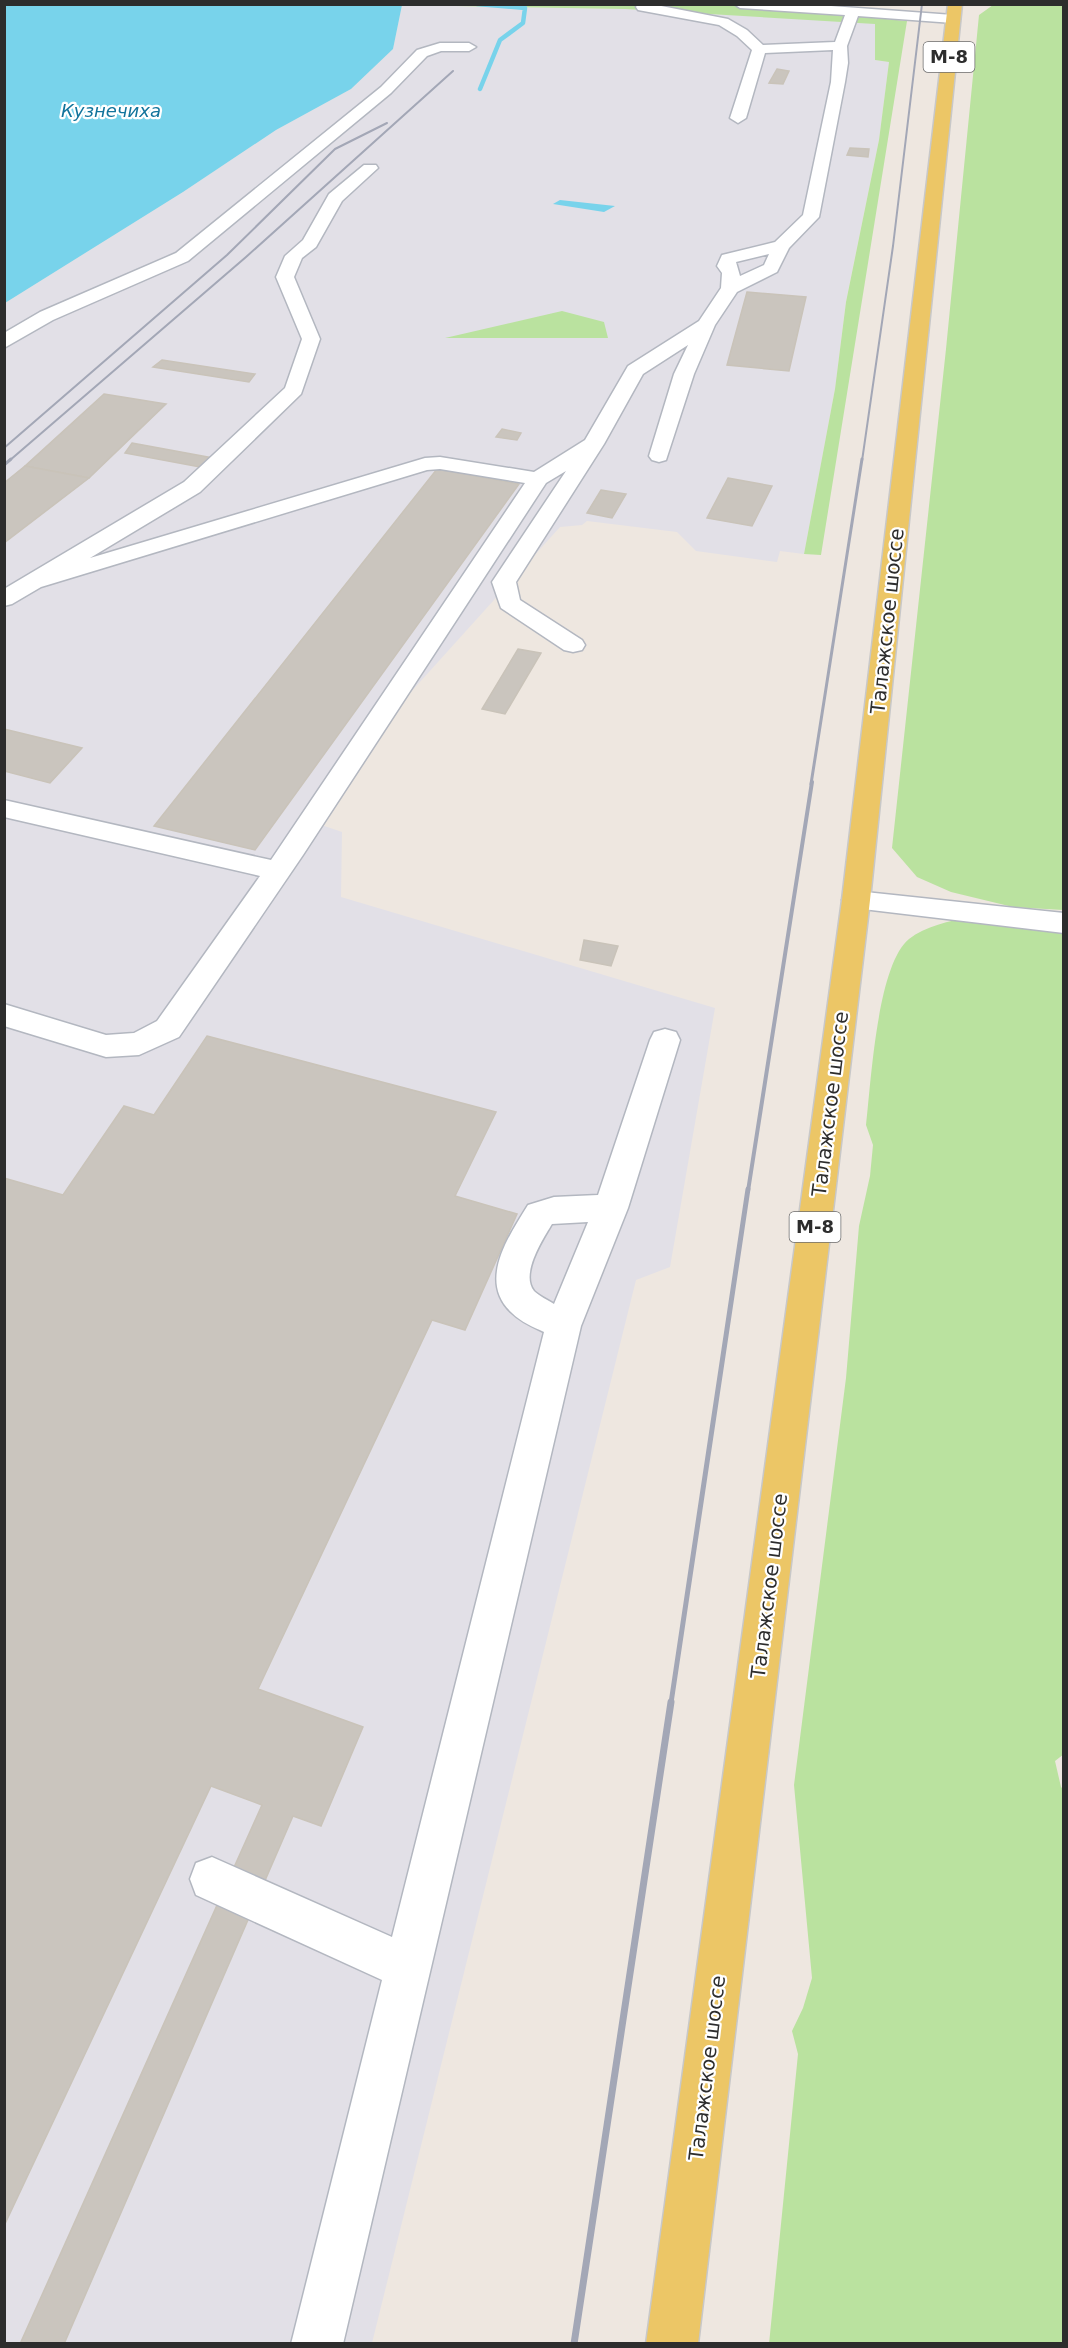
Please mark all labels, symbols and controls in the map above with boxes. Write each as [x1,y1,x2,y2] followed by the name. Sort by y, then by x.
[924,42,974,72] road number: М-8
[61,100,161,121] water label: Кузнечиха
[865,527,909,716] street label: Талажское шоссе
[807,1010,853,1199] street label: Талажское шоссе
[790,1212,840,1242] road number: М-8
[746,1492,792,1681] street label: Талажское шоссе
[684,1974,730,2163] street label: Талажское шоссе

